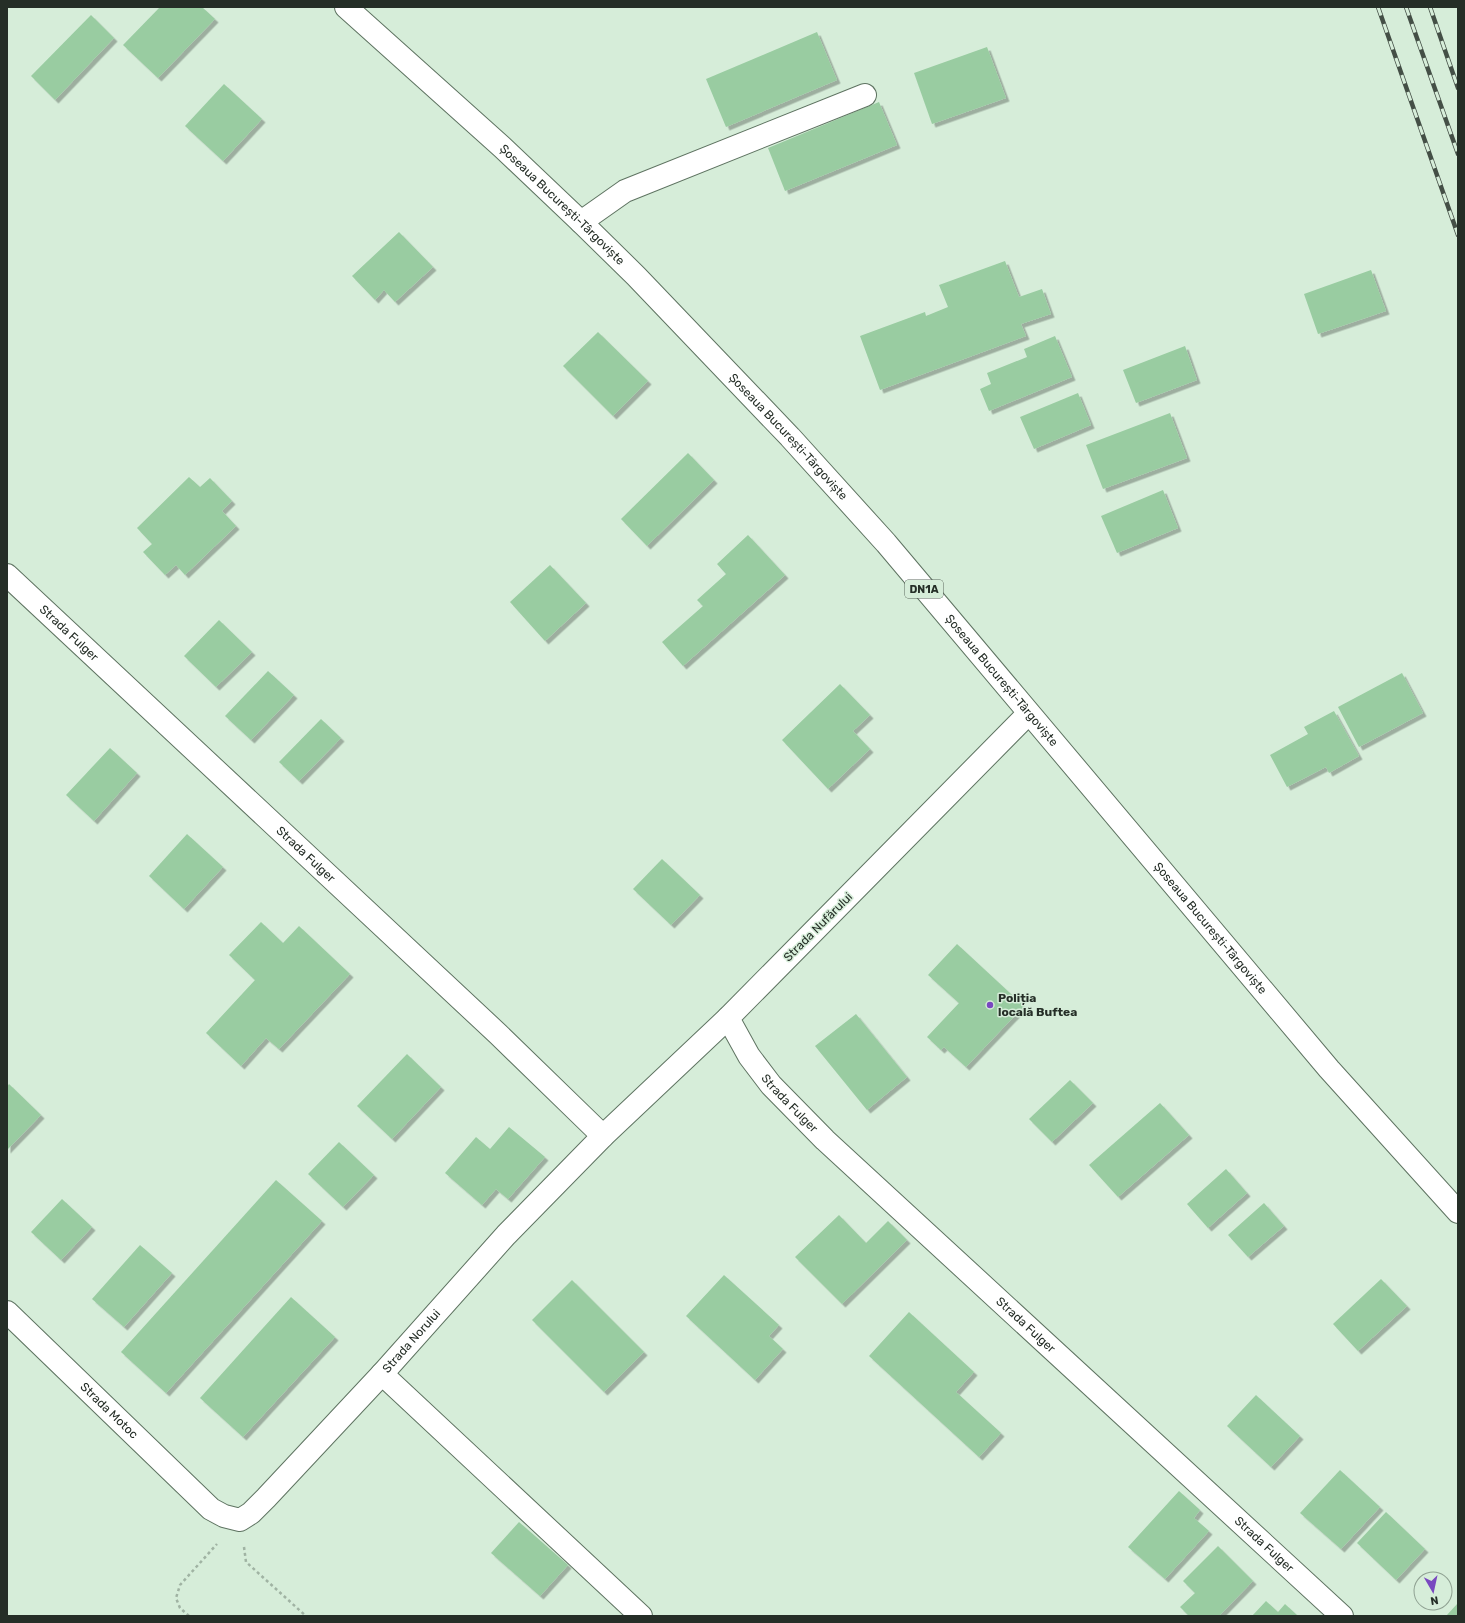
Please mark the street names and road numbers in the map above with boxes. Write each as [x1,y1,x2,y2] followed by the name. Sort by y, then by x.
[497,142,628,268] street label: Șoseaua București-Târgoviște
[726,371,851,503] street label: Șoseaua București-Târgoviște
[905,580,943,598] road number: DN1A
[37,602,102,664] street label: Strada Fulger
[942,612,1061,749] street label: Șoseaua București-Târgoviște
[273,823,338,885] street label: Strada Fulger
[1151,860,1270,997] street label: Șoseaua București-Târgoviște
[781,890,855,964] street label: Strada Nufărului
[758,1071,821,1136] street label: Strada Fulger
[993,1294,1059,1356] street label: Strada Fulger
[379,1306,443,1376] street label: Strada Norului
[77,1380,141,1442] street label: Strada Motoc
[1232,1514,1297,1575] street label: Strada Fulger

